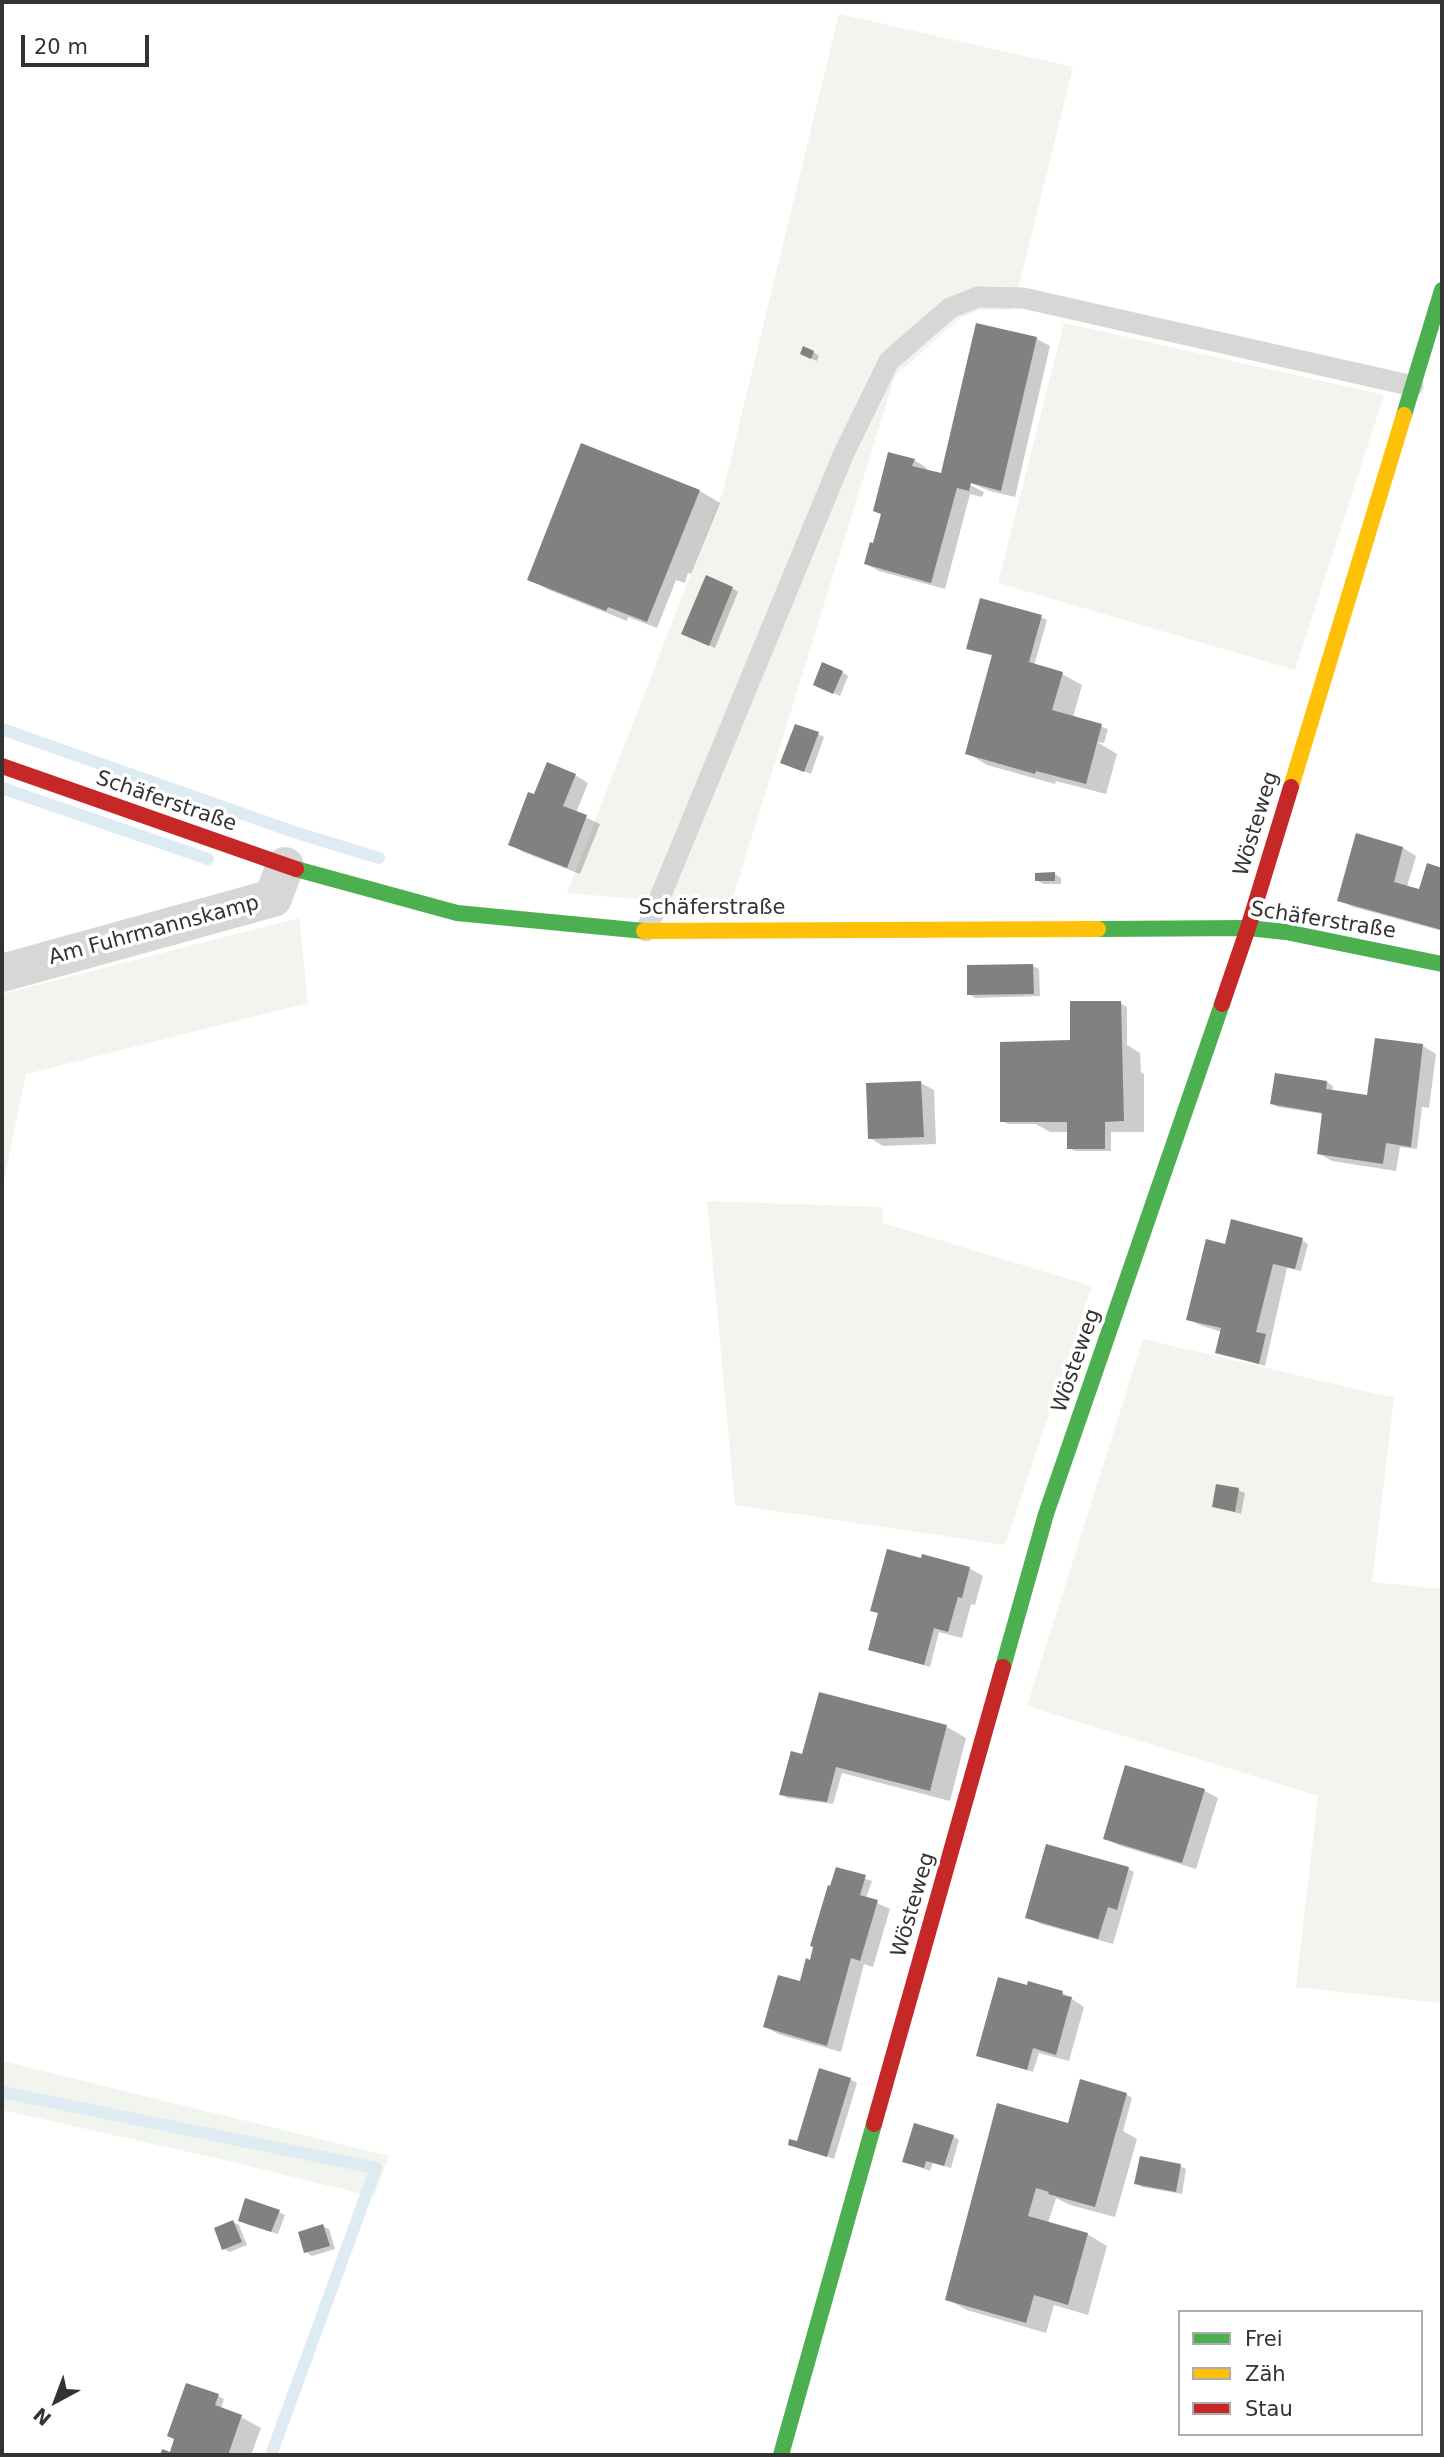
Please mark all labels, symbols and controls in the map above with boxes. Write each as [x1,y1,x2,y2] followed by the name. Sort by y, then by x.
[24,21,152,65] scale bar
[34,35,88,59] text: 20 m
[92,766,240,838] street label: Schäferstraße
[1229,769,1285,879] street label: Wösteweg
[46,891,262,971] street label: Am Fuhrmannskamp
[639,896,785,922] street label: Schäferstraße
[1249,897,1397,945] street label: Schäferstraße
[1048,1306,1106,1416] street label: Wösteweg
[887,1850,941,1960] street label: Wösteweg
[1178,2310,1423,2436] legend
[1245,2327,1282,2351] text: Frei
[1245,2362,1286,2386] text: Zäh
[21,2366,91,2436] north arrow
[1245,2397,1293,2421] text: Stau
[29,2403,55,2430] text: N

